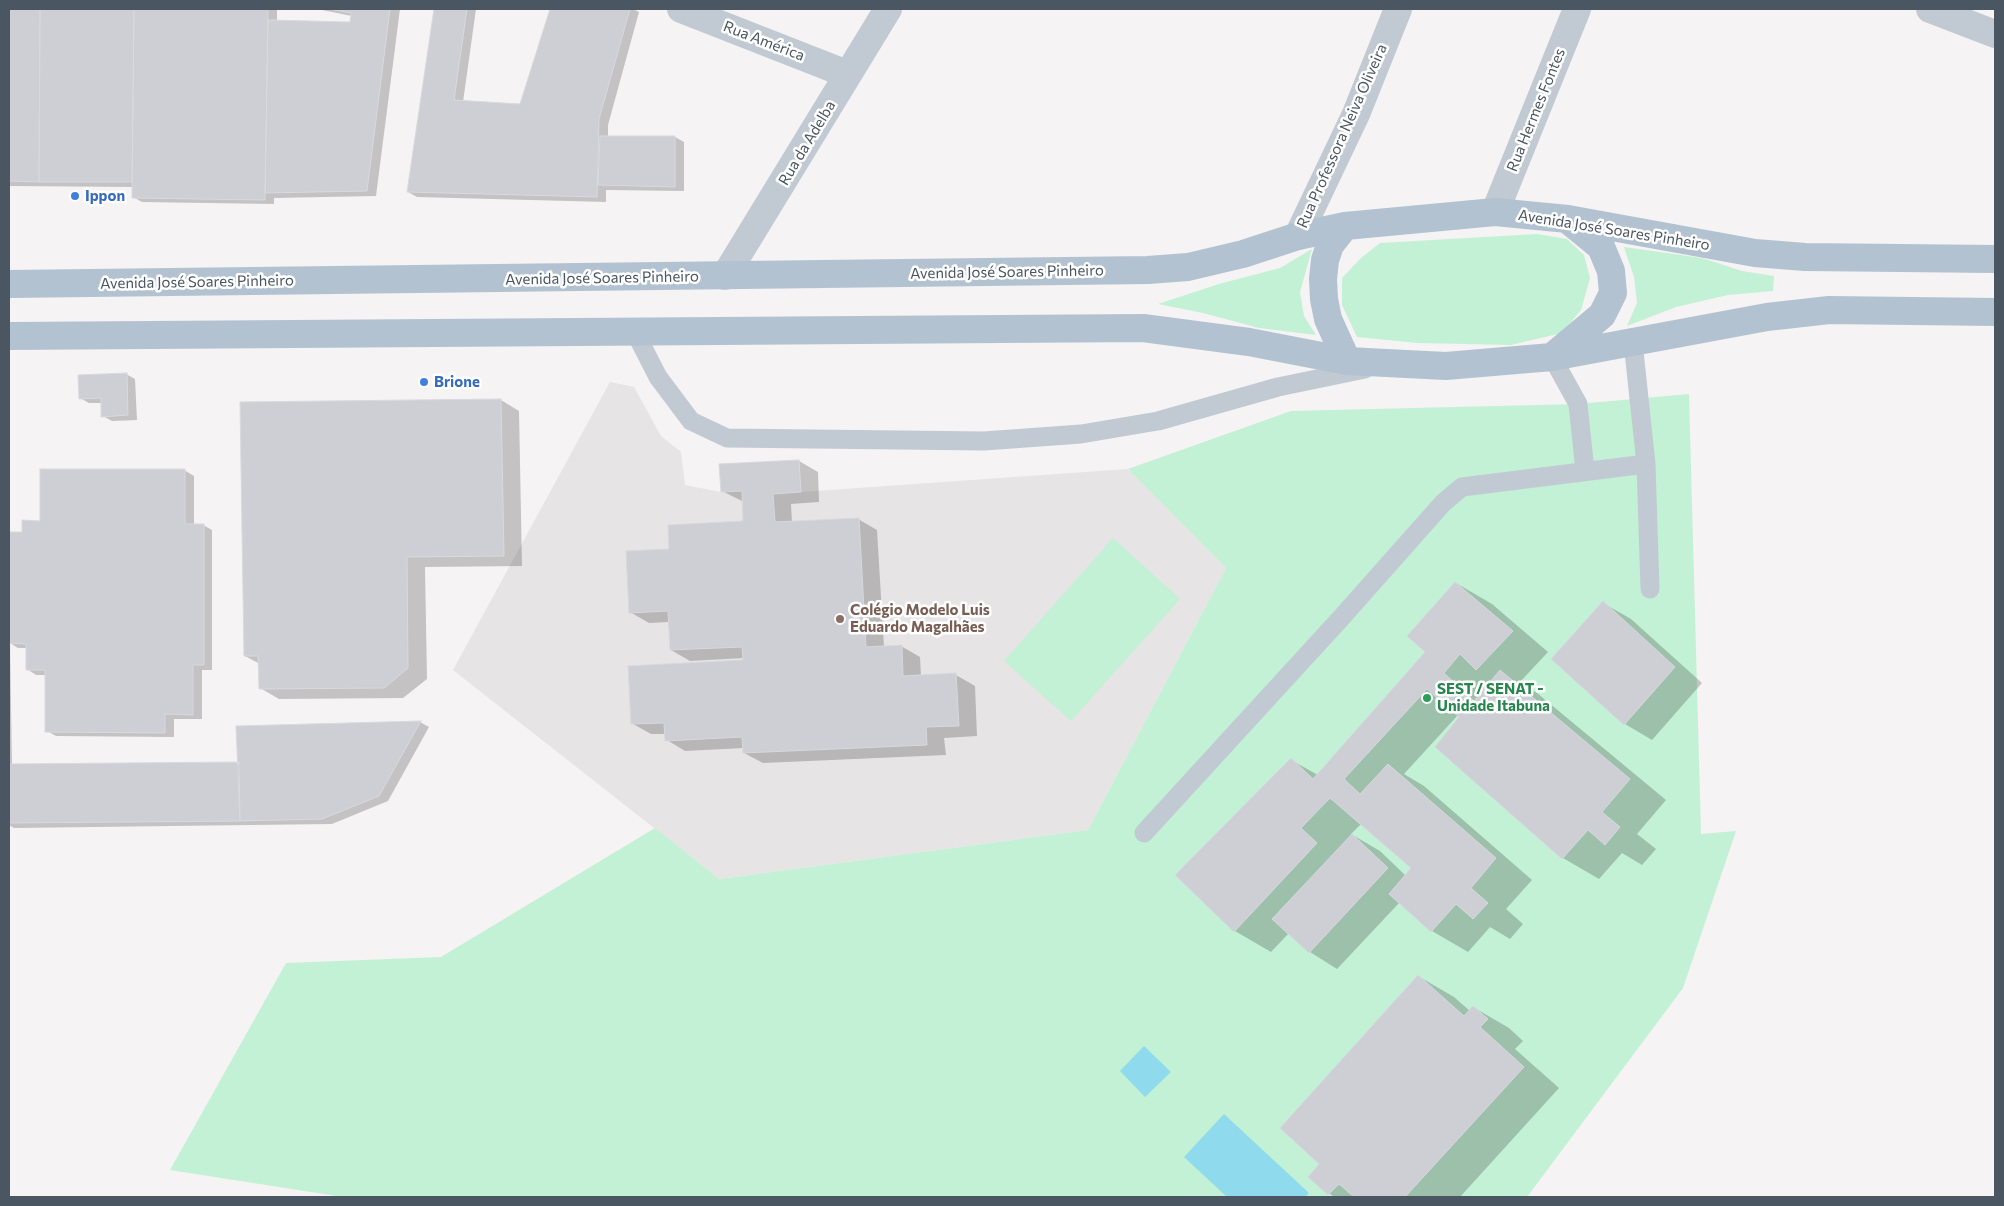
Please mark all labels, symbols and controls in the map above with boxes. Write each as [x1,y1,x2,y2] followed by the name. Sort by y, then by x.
[721,17,807,65] street label: Rua América
[1293,41,1391,231] street label: Rua Professora Neiva Oliveira
[1503,46,1569,174] street label: Rua Hermes Fontes
[775,97,839,189] street label: Rua da Adelba
[85,187,125,205] place label: Ippon
[69,190,81,202] marker: Ippon
[1517,206,1711,254] street label: Avenida José Soares Pinheiro
[910,261,1104,283] street label: Avenida José Soares Pinheiro
[505,267,699,289] street label: Avenida José Soares Pinheiro
[100,271,294,293] street label: Avenida José Soares Pinheiro
[434,373,480,391] place label: Brione
[418,376,430,388] marker: Brione
[850,601,990,636] place label: Colégio Modelo Luis Eduardo Magalhães
[834,613,846,625] marker: Colégio Modelo Luis Eduardo Magalhães
[1437,680,1550,715] place label: SEST / SENAT - Unidade Itabuna
[1421,692,1433,704] marker: SEST / SENAT - Unidade Itabuna

